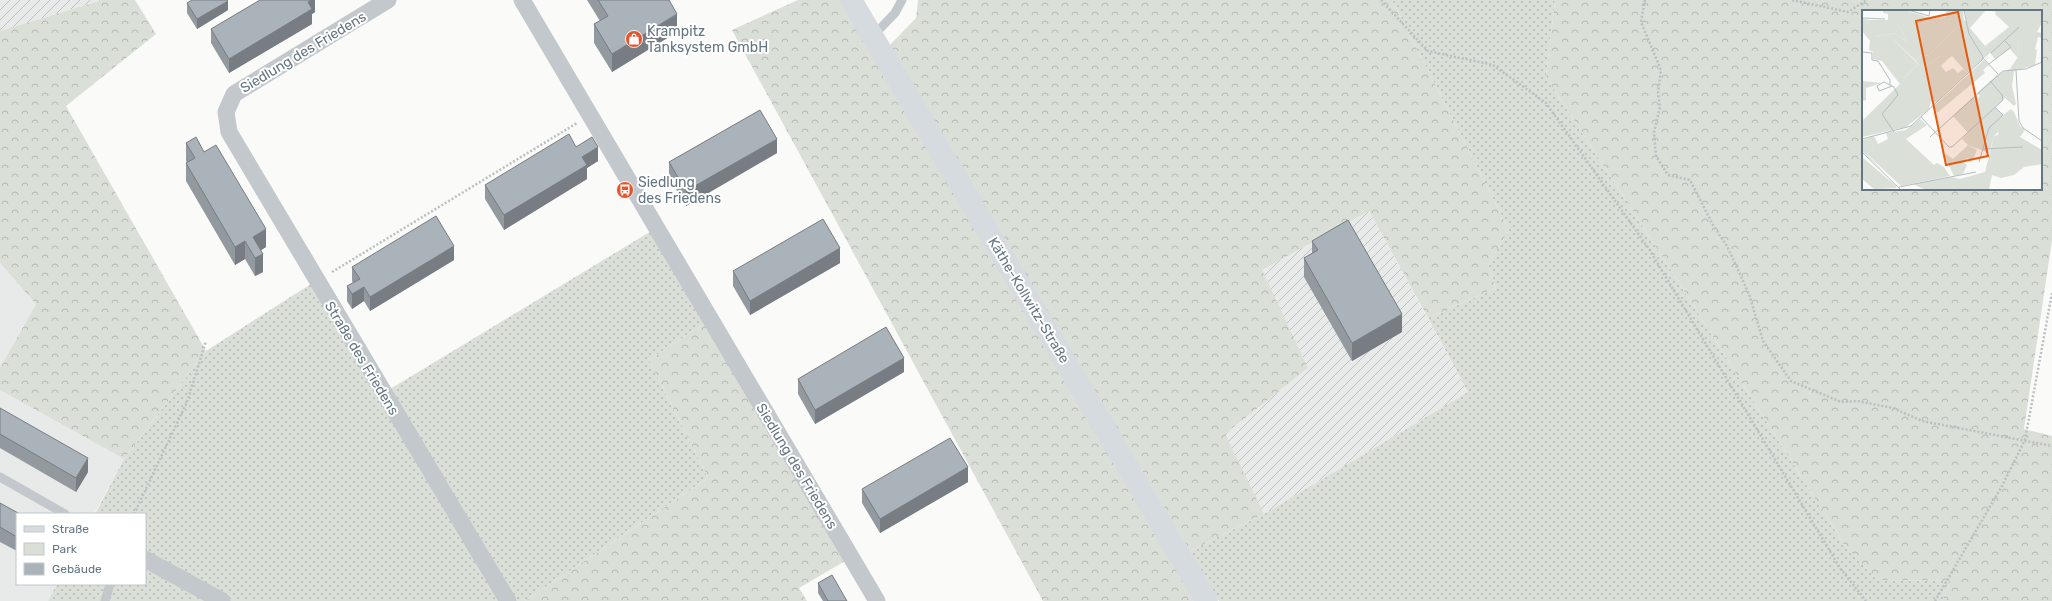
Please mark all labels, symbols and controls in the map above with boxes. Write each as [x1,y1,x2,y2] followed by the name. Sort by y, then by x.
[237,8,369,97] street label: Siedlung des Friedens
[1862,10,2042,190] inset map
[647,23,768,56] place label: Krampitz Tanksystem GmbH
[624,29,644,49] shop icon: Krampitz Tanksystem GmbH
[638,174,721,207] place label: Siedlung des Friedens
[615,180,635,200] bus stop icon: Siedlung des Friedens
[984,234,1073,366] street label: Käthe-Kollwitz-Straße
[321,298,402,418] street label: Straße des Friedens
[752,400,841,532] street label: Siedlung des Friedens
[16,513,146,585] legend
[52,522,89,536] text: Straße
[52,542,78,556] text: Park
[52,562,102,576] text: Gebäude

